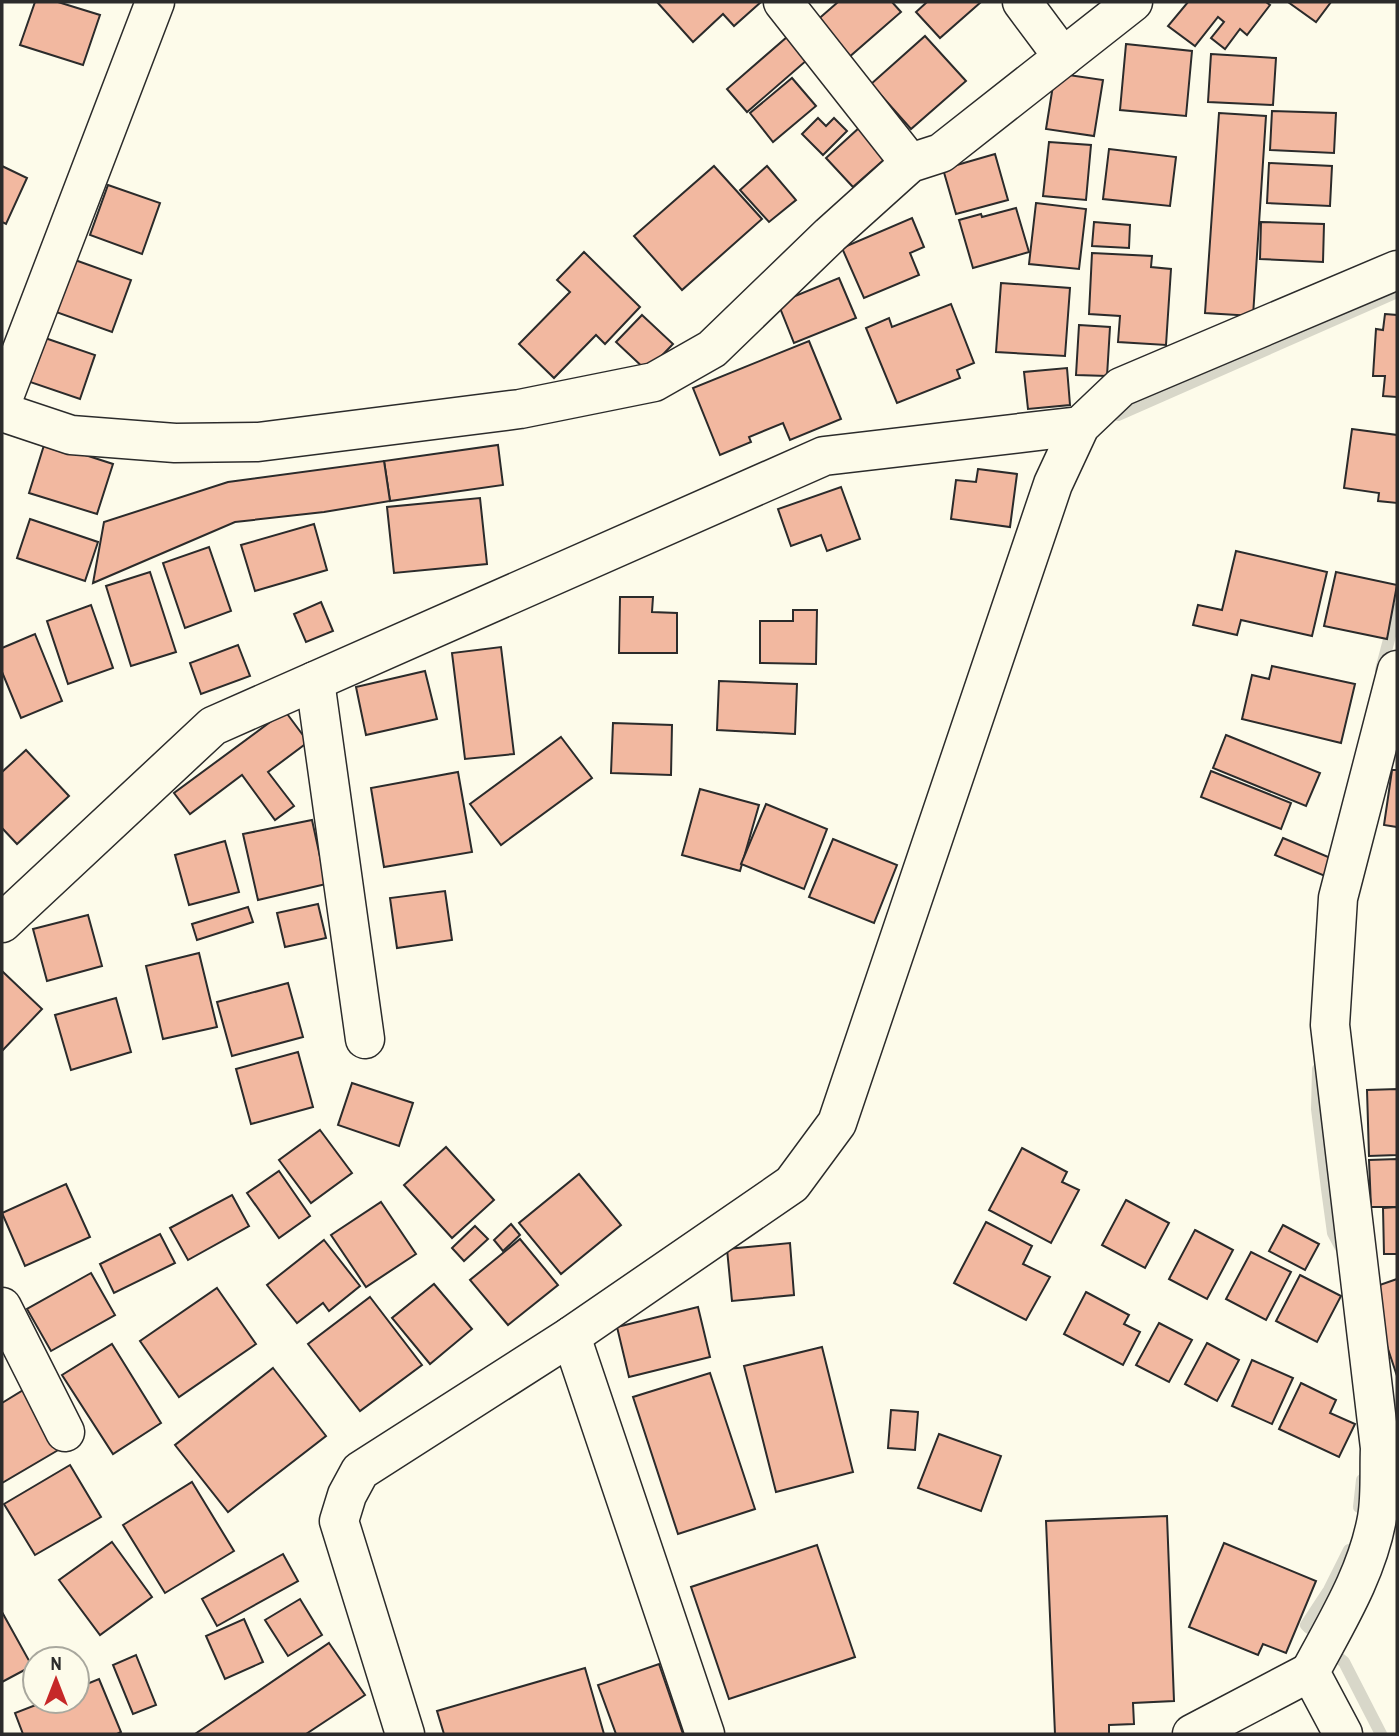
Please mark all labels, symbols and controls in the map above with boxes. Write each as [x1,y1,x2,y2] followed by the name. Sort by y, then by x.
[21,1645,91,1715] north arrow
[50,1650,62,1676] text: N

